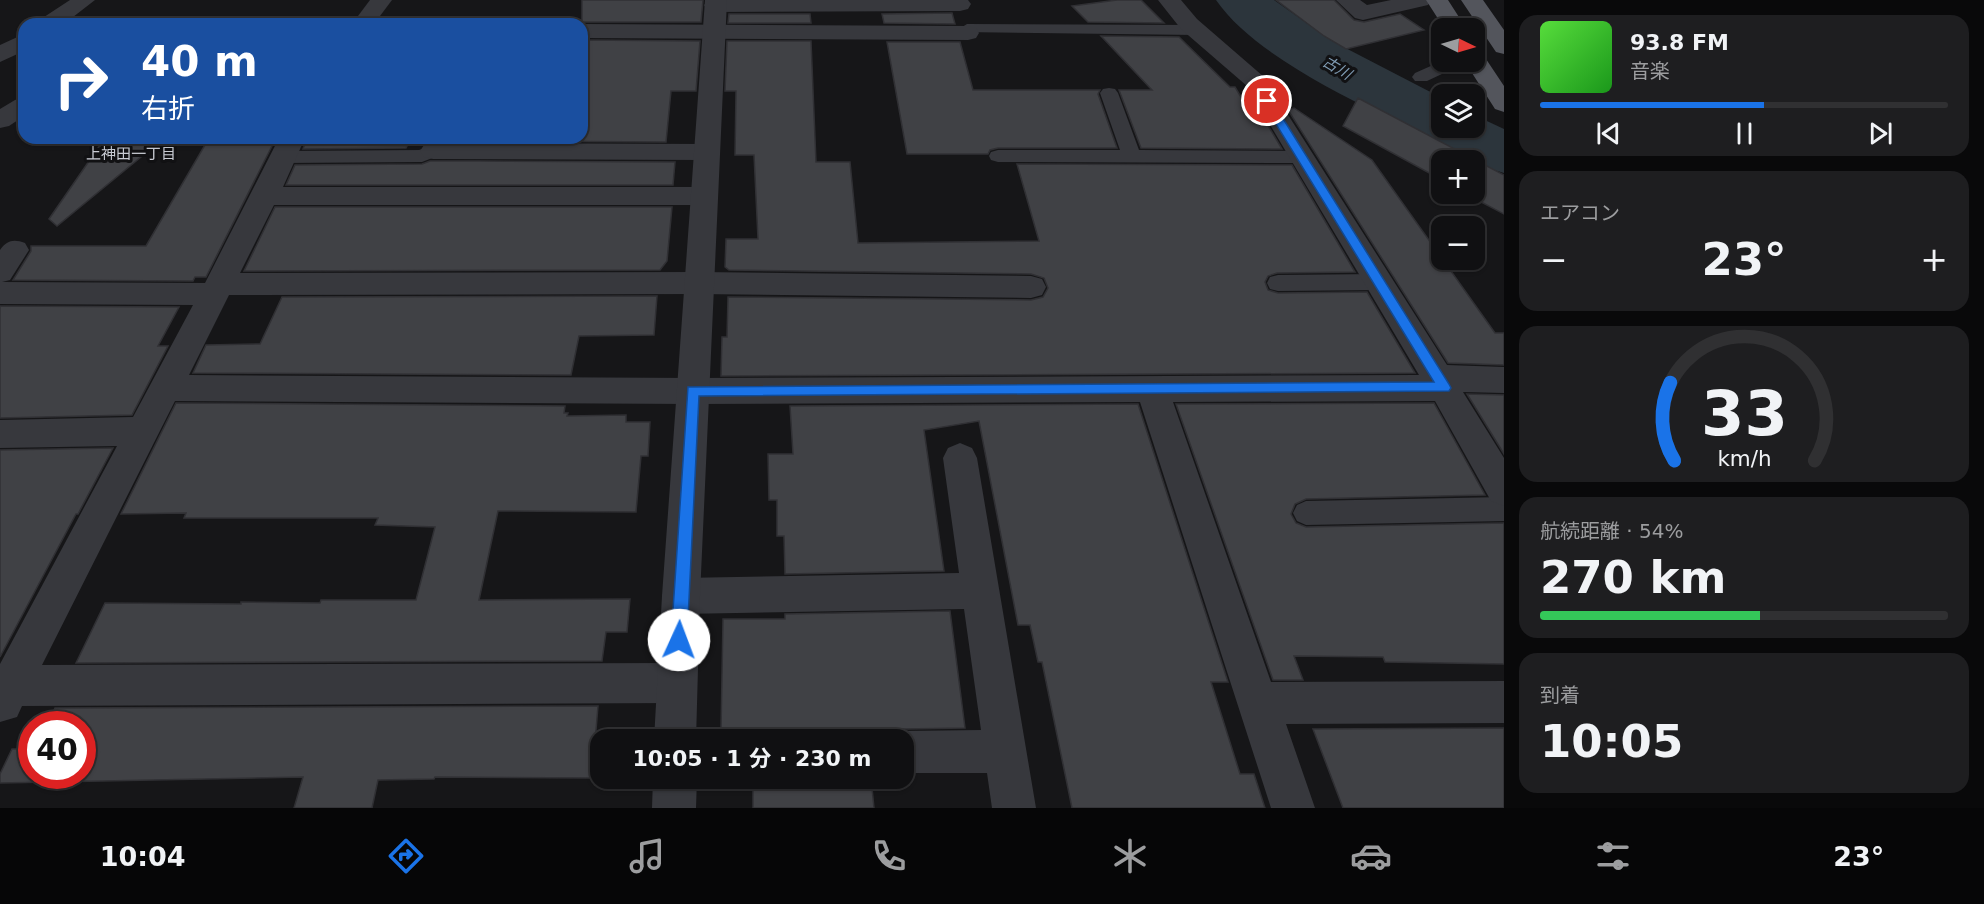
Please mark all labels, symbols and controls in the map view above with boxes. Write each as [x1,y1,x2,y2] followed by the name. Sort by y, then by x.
[1431,18,1485,72] north arrow
[1431,18,1485,270] map controls
[1630,30,1729,55] text: 93.8 FM
[141,37,258,86] text: 40 m
[42,42,120,120] icon: right
[1320,53,1356,84] water label: 古川
[1630,59,1670,83] text: 音楽
[1241,75,1292,126] pin
[1250,84,1283,117] icon: arrive
[1431,84,1485,138] button: layers
[141,93,195,124] text: 右折
[1592,117,1625,150] icon: previous
[1728,117,1761,150] icon: pause
[1864,117,1897,150] icon: next
[86,145,176,163] district label: 上神田一丁目
[1431,150,1485,204] button: +
[1540,201,1620,225] text: エアコン
[1431,216,1485,270] button: −
[1701,233,1787,286] text: 23°
[1540,240,1568,279] text: −
[1920,240,1948,279] text: +
[1701,377,1787,450] text: 33
[1717,446,1771,471] text: km/h
[1540,519,1684,543] text: 航続距離 · 54%
[1540,551,1726,604] text: 270 km
[647,608,711,672] position arrow
[1540,683,1580,707] text: 到着
[18,711,96,789] speed limit sign: 40
[1540,715,1683,768] text: 10:05
[633,746,871,771] text: 10:05 · 1 分 · 230 m
[385,835,427,877] icon: directions
[626,835,668,877] icon: music
[868,835,910,877] icon: phone
[1109,835,1151,877] icon: climate
[1350,835,1392,877] icon: car
[1592,835,1634,877] icon: filters
[100,841,186,872] text: 10:04
[1833,841,1884,872] text: 23°

